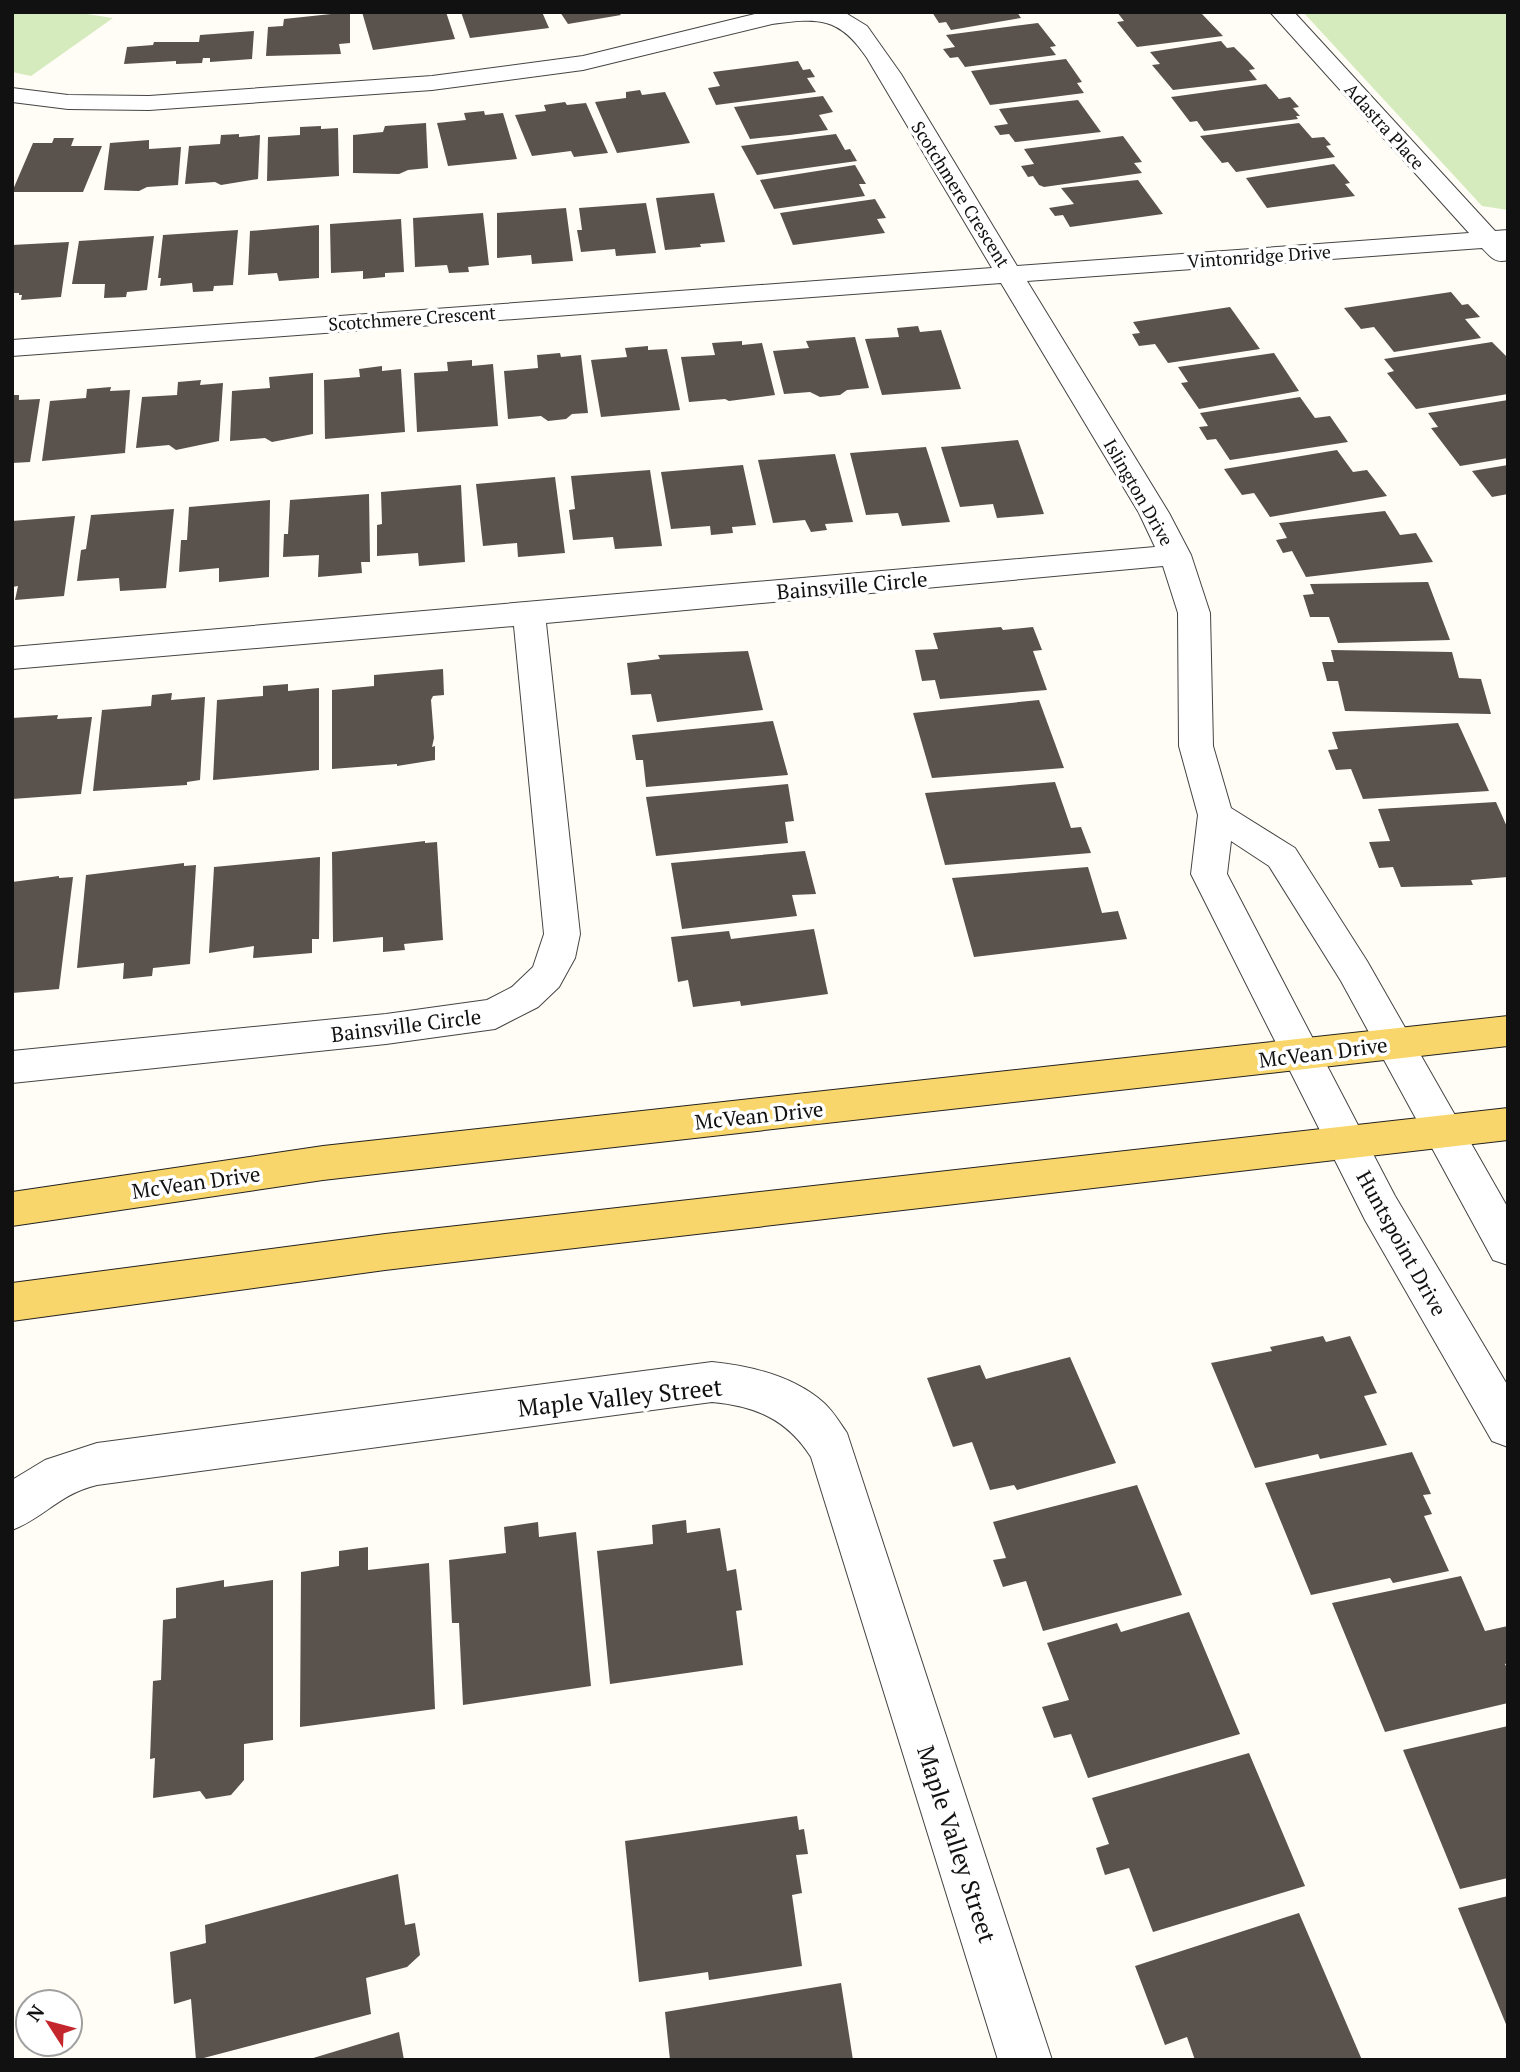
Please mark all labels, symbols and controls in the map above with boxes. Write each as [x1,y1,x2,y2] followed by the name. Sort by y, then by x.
[1340,78,1430,174] street label: Adastra Place
[906,116,1016,272] street label: Scotchmere Crescent
[1186,239,1332,273] street label: Vintonridge Drive
[327,300,497,336] street label: Scotchmere Crescent
[1099,434,1179,550] street label: Islington Drive
[775,564,929,606] street label: Bainsville Circle
[329,1002,483,1048] street label: Bainsville Circle
[1257,1030,1389,1074] street label: McVean Drive
[693,1094,825,1136] street label: McVean Drive
[130,1159,262,1205] street label: McVean Drive
[1350,1165,1454,1321] street label: Huntspoint Drive
[516,1370,724,1424] street label: Maple Valley Street
[910,1741,1004,1947] street label: Maple Valley Street
[14,1988,84,2058] north arrow
[20,1999,50,2026] text: N

